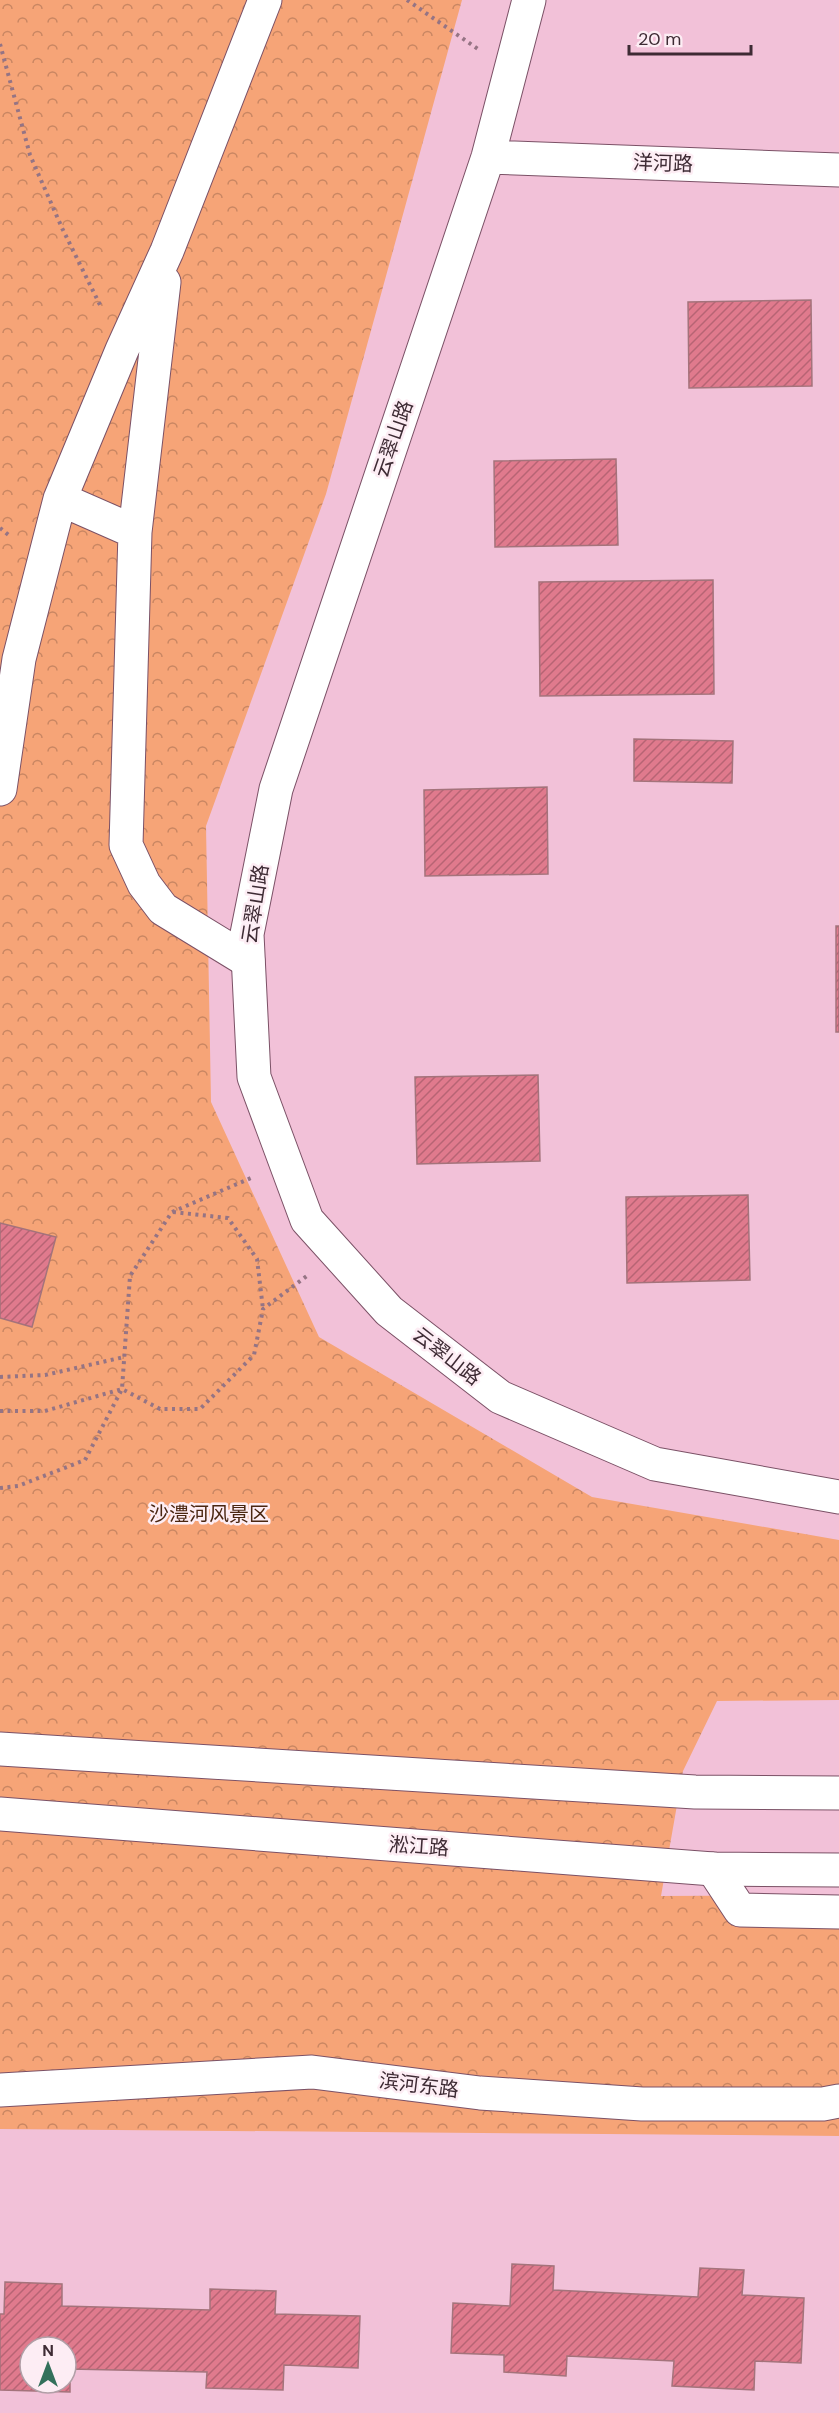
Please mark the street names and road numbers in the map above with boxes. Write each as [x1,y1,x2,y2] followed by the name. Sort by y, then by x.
[633,149,693,177] street label: 洋河路
[368,397,418,481] street label: 云翠山路
[236,862,274,946] street label: 云翠山路
[407,1321,487,1391] street label: 云翠山路
[388,1831,450,1861] street label: 淞江路
[378,2067,460,2103] street label: 滨河东路

